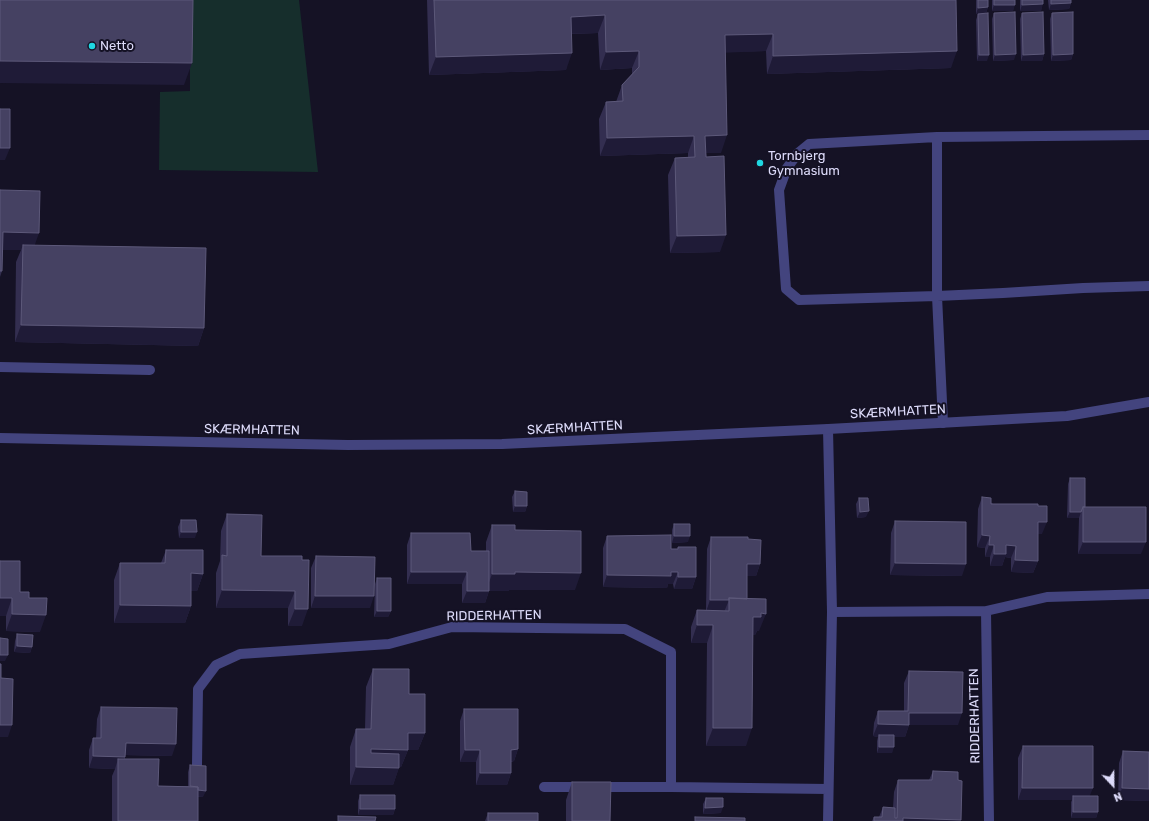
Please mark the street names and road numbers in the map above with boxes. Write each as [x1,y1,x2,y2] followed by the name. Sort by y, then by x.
[850,402,946,422] street label: SKÆRMHATTEN
[527,418,623,438] street label: SKÆRMHATTEN
[204,421,300,439] street label: SKÆRMHATTEN
[446,607,542,625] street label: RIDDERHATTEN
[966,668,984,764] street label: RIDDERHATTEN

